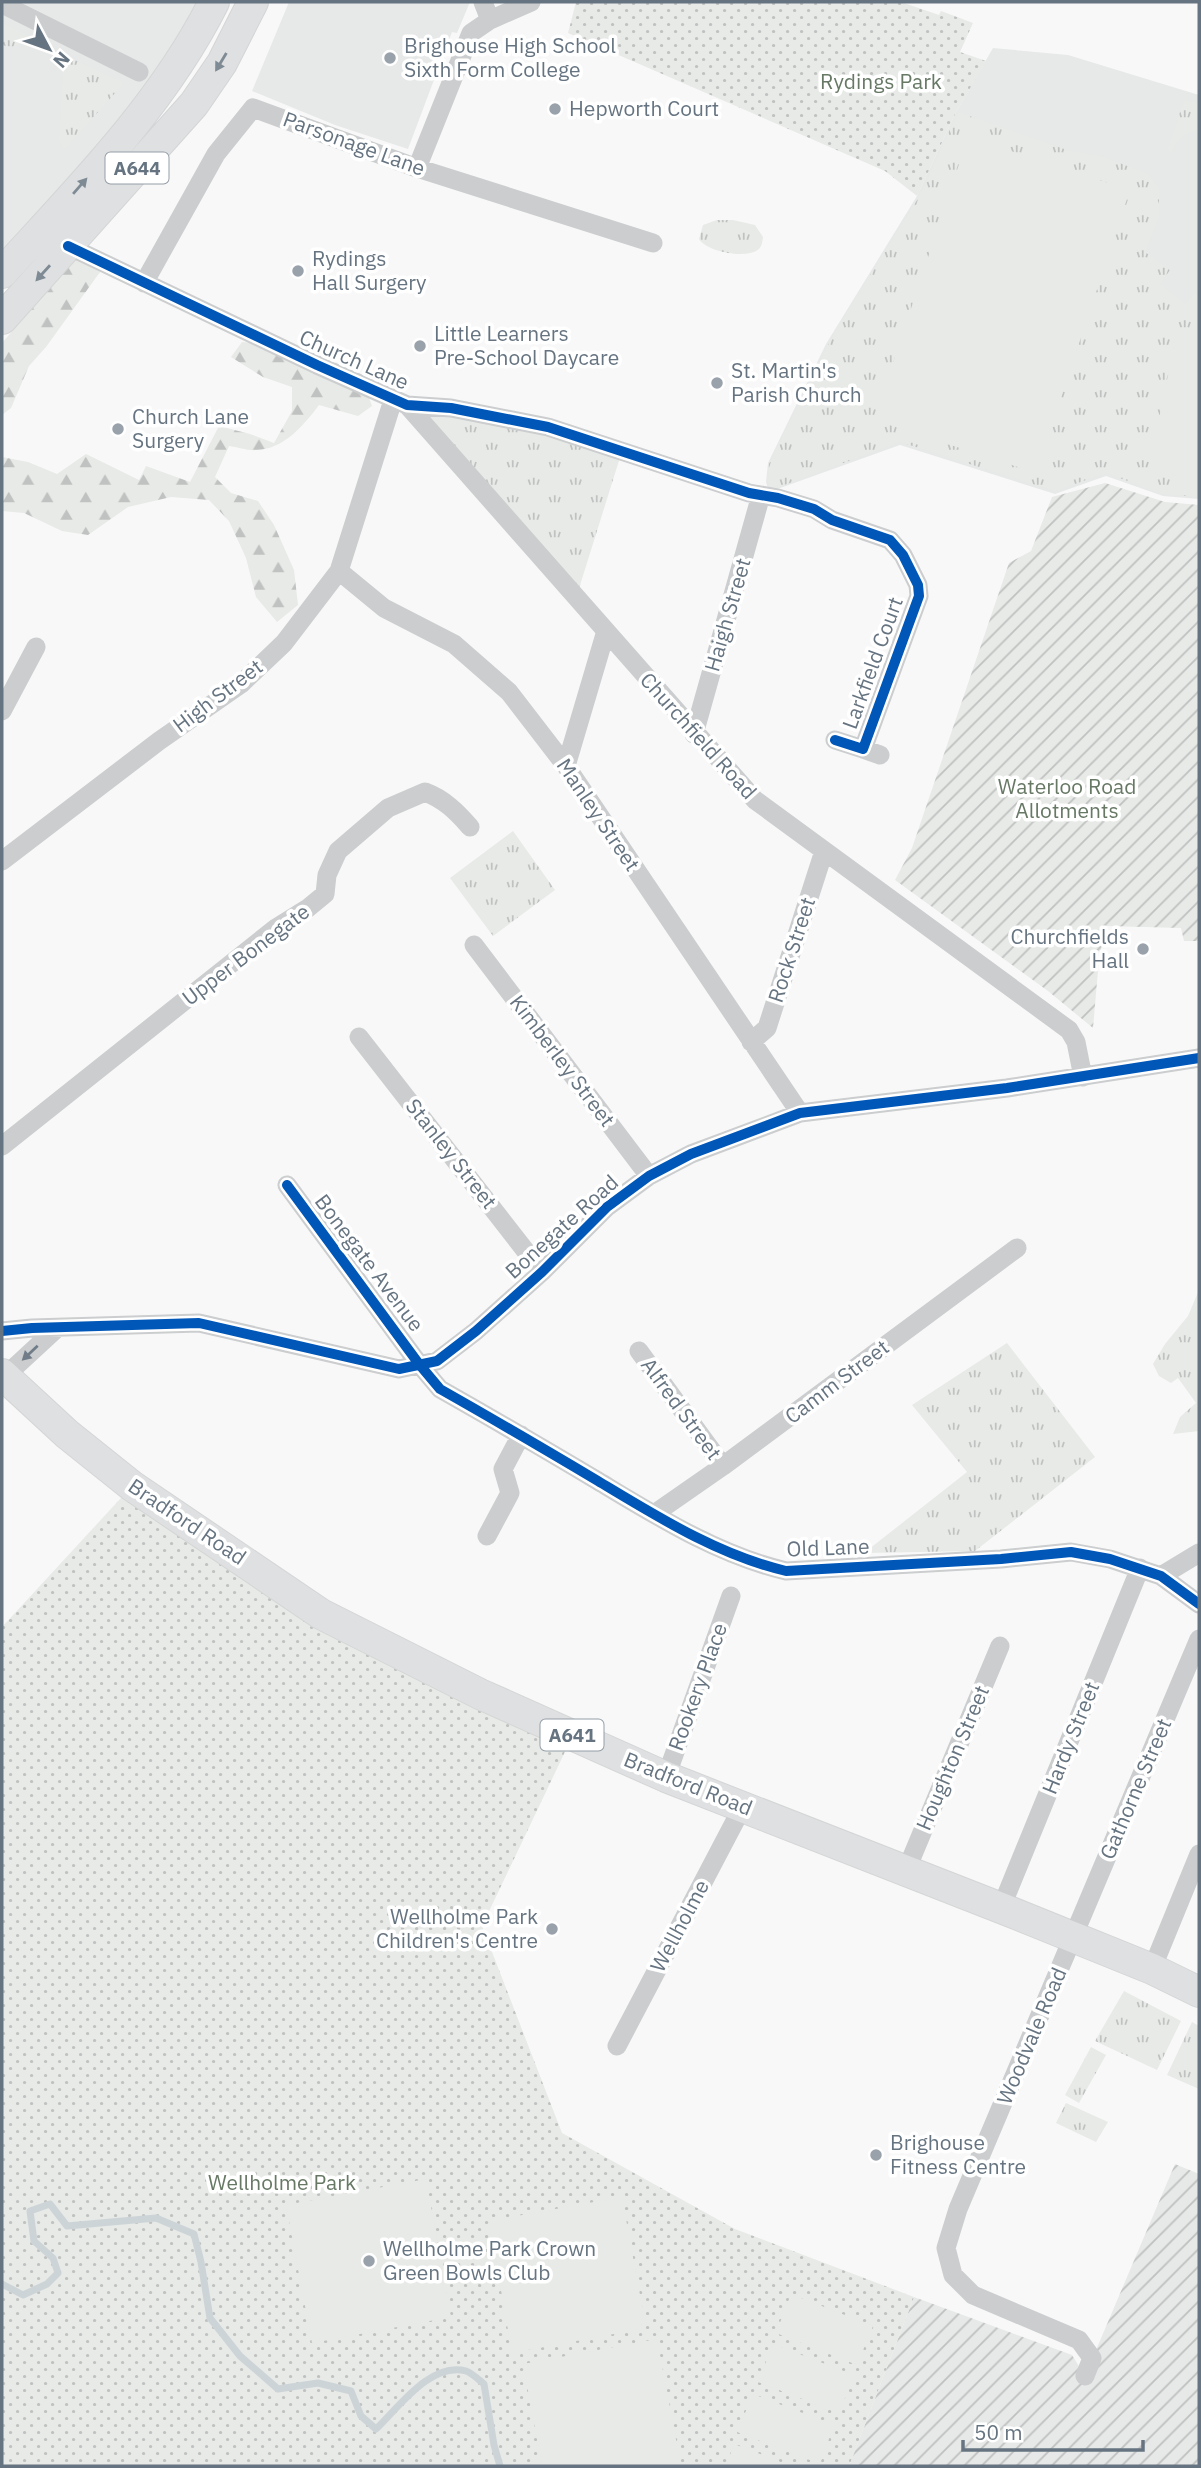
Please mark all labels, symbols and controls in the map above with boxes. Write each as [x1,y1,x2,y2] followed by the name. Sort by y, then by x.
[14,14,84,84] north arrow
[404,31,616,83] place label: Brighouse High School Sixth Form College
[48,47,75,73] text: N
[382,50,398,66] marker: Brighouse High School Sixth Form College
[215,53,228,72] one-way arrow
[820,67,942,95] park label: Rydings Park
[569,94,719,122] place label: Hepworth Court
[547,101,563,117] marker: Hepworth Court
[279,104,429,182] street label: Parsonage Lane
[106,152,168,184] road number: A644
[72,177,87,194] one-way arrow
[312,244,427,296] place label: Rydings Hall Surgery
[290,263,306,279] marker: Rydings Hall Surgery
[35,264,51,282] one-way arrow
[434,319,619,371] place label: Little Learners Pre-School Daycare
[295,322,414,396] street label: Church Lane
[412,338,428,354] marker: Little Learners Pre-School Daycare
[731,356,862,408] place label: St. Martin's Parish Church
[709,375,725,391] marker: St. Martin's Parish Church
[132,402,249,454] place label: Church Lane Surgery
[110,421,126,437] marker: Church Lane Surgery
[697,555,757,675] street label: Haigh Street
[835,593,909,733] street label: Larkfield Court
[167,652,268,738] street label: High Street
[634,666,763,805] street label: Churchfield Road
[551,753,647,876] street label: Manley Street
[998,772,1136,824] park label: Waterloo Road Allotments
[761,893,821,1006] street label: Rock Street
[176,897,315,1011] street label: Upper Bonegate
[1010,922,1129,974] place label: Churchfields Hall
[1135,941,1151,957] marker: Churchfields Hall
[504,989,622,1132] street label: Kimberley Street
[400,1092,504,1214] street label: Stanley Street
[499,1168,624,1285] street label: Bonegate Road
[309,1188,431,1337] street label: Bonegate Avenue
[779,1333,894,1430] street label: Camm Street
[22,1344,39,1360] one-way arrow
[635,1352,728,1465] street label: Alfred Street
[123,1471,252,1571] street label: Bradford Road
[786,1532,870,1562] street label: Old Lane
[661,1619,733,1754] street label: Rookery Place
[1035,1677,1105,1798] street label: Hardy Street
[909,1681,995,1834] street label: Houghton Street
[1093,1714,1177,1863] street label: Gathorne Street
[540,1720,604,1750] road number: A641
[620,1745,757,1822] street label: Bradford Road
[643,1875,715,1976] street label: Wellholme
[376,1902,538,1954] place label: Wellholme Park Children's Centre
[544,1921,560,1937] marker: Wellholme Park Children's Centre
[990,1963,1072,2108] street label: Woodvale Road
[890,2128,1026,2180] place label: Brighouse Fitness Centre
[868,2147,884,2163] marker: Brighouse Fitness Centre
[208,2168,356,2196] park label: Wellholme Park
[383,2234,596,2286] place label: Wellholme Park Crown Green Bowls Club
[361,2253,377,2269] marker: Wellholme Park Crown Green Bowls Club
[963,2408,1143,2452] scale bar
[974,2418,1023,2446] text: 50 m

